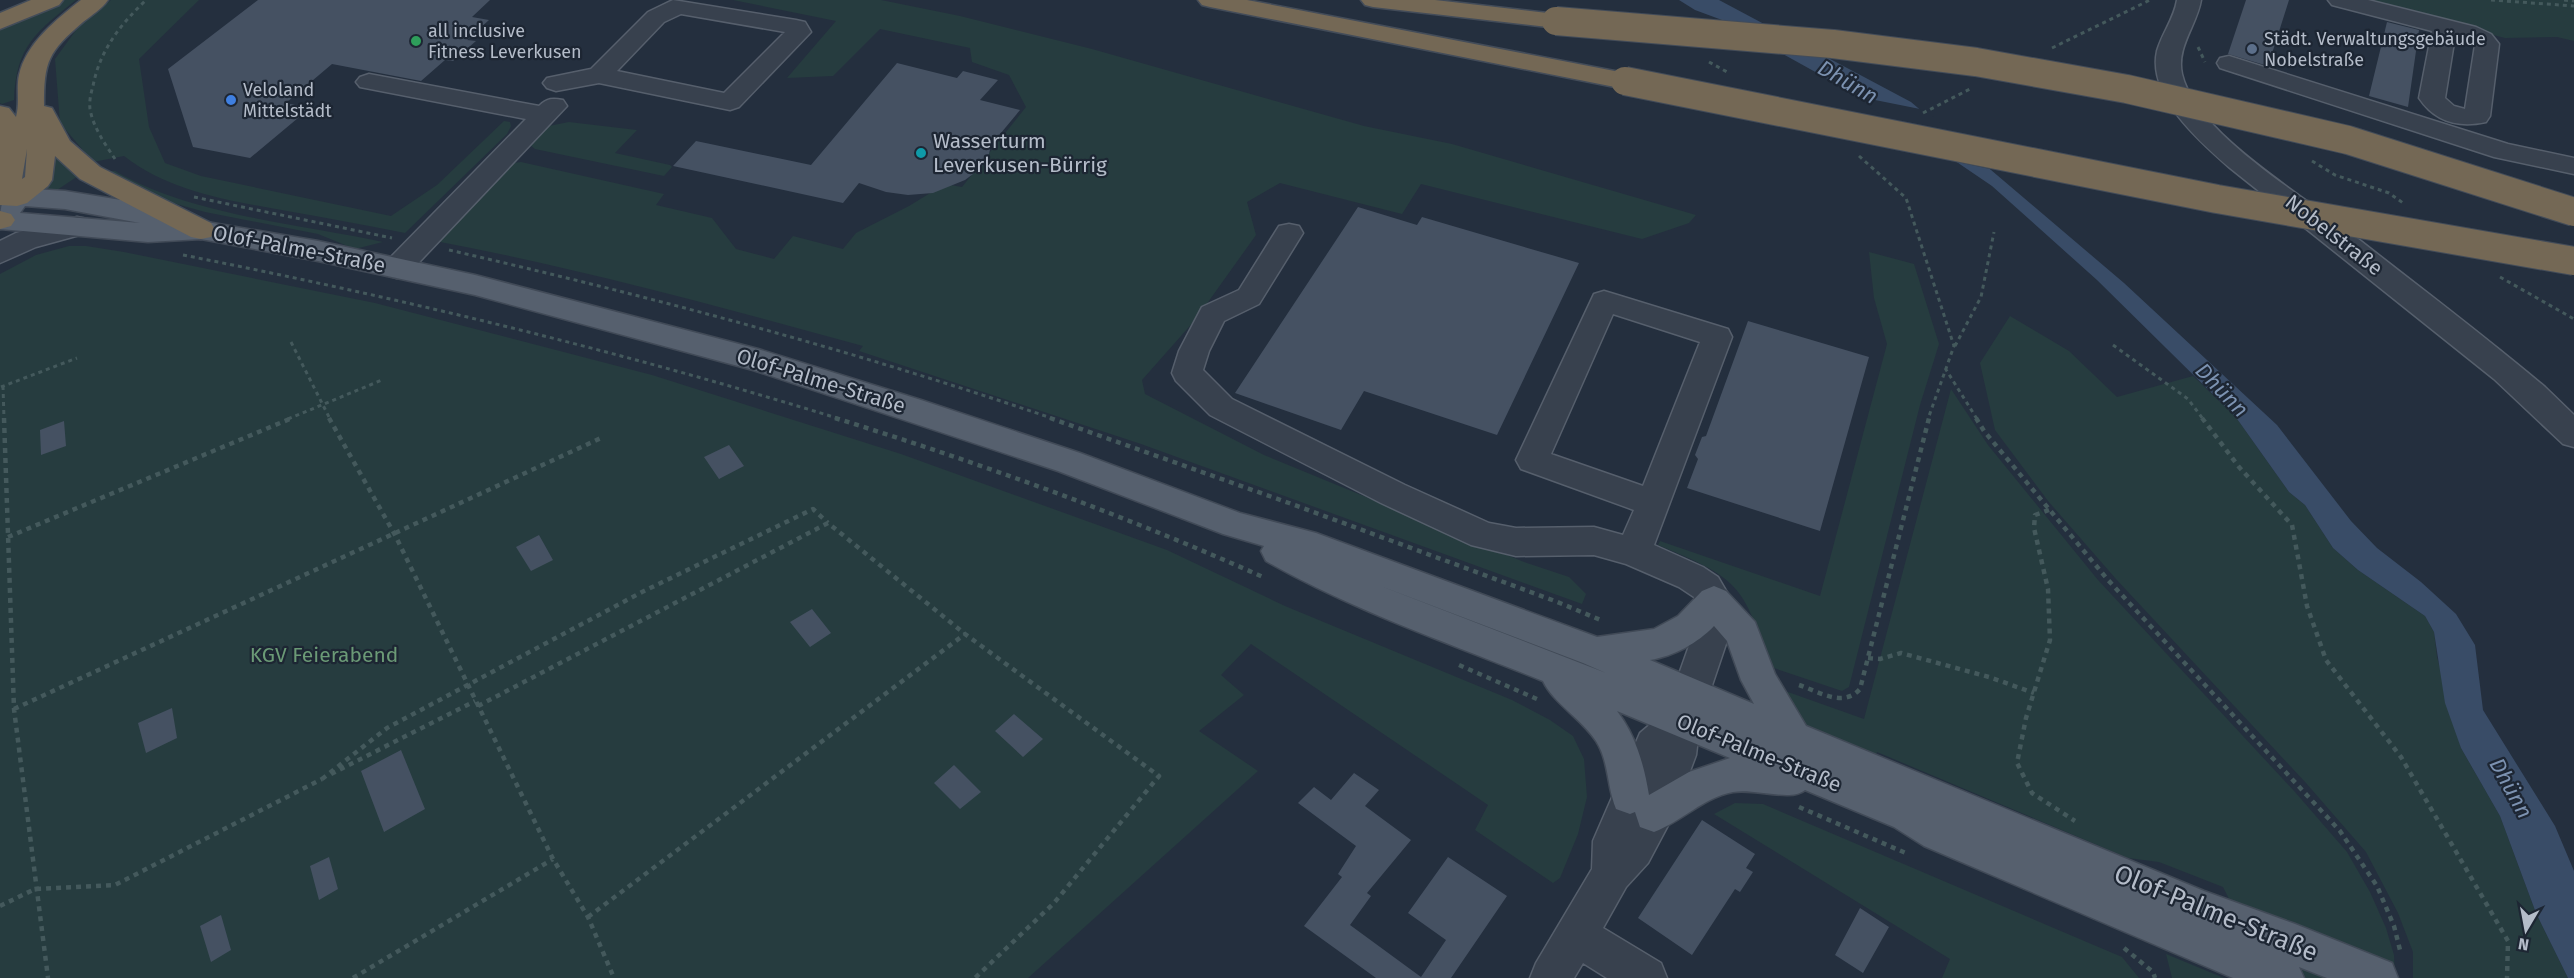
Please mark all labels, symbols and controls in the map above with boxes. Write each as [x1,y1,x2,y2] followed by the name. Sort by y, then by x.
[428,20,582,63] place label: all inclusive Fitness Leverkusen
[2264,28,2486,71] place label: Städt. Verwaltungsgebäude Nobelstraße
[409,34,423,48] marker: all inclusive Fitness Leverkusen
[2245,42,2259,56] marker: Städt. Verwaltungsgebäude Nobelstraße
[1813,54,1883,110] water label: Dhünn
[243,79,332,122] place label: Veloland Mittelstädt
[224,93,238,107] marker: Veloland Mittelstädt
[933,128,1107,178] place label: Wasserturm Leverkusen-Bürrig
[914,146,928,160] marker: Wasserturm Leverkusen-Bürrig
[2280,189,2388,281] street label: Nobelstraße
[211,220,387,278] street label: Olof-Palme-Straße
[733,343,909,419] street label: Olof-Palme-Straße
[2190,357,2254,423] water label: Dhünn
[250,642,398,668] park label: KGV Feierabend
[1673,708,1845,798] street label: Olof-Palme-Straße
[2483,753,2539,823] water label: Dhünn
[2110,858,2322,968] street label: Olof-Palme-Straße
[2496,900,2556,960] north arrow
[2517,934,2530,955] text: N

